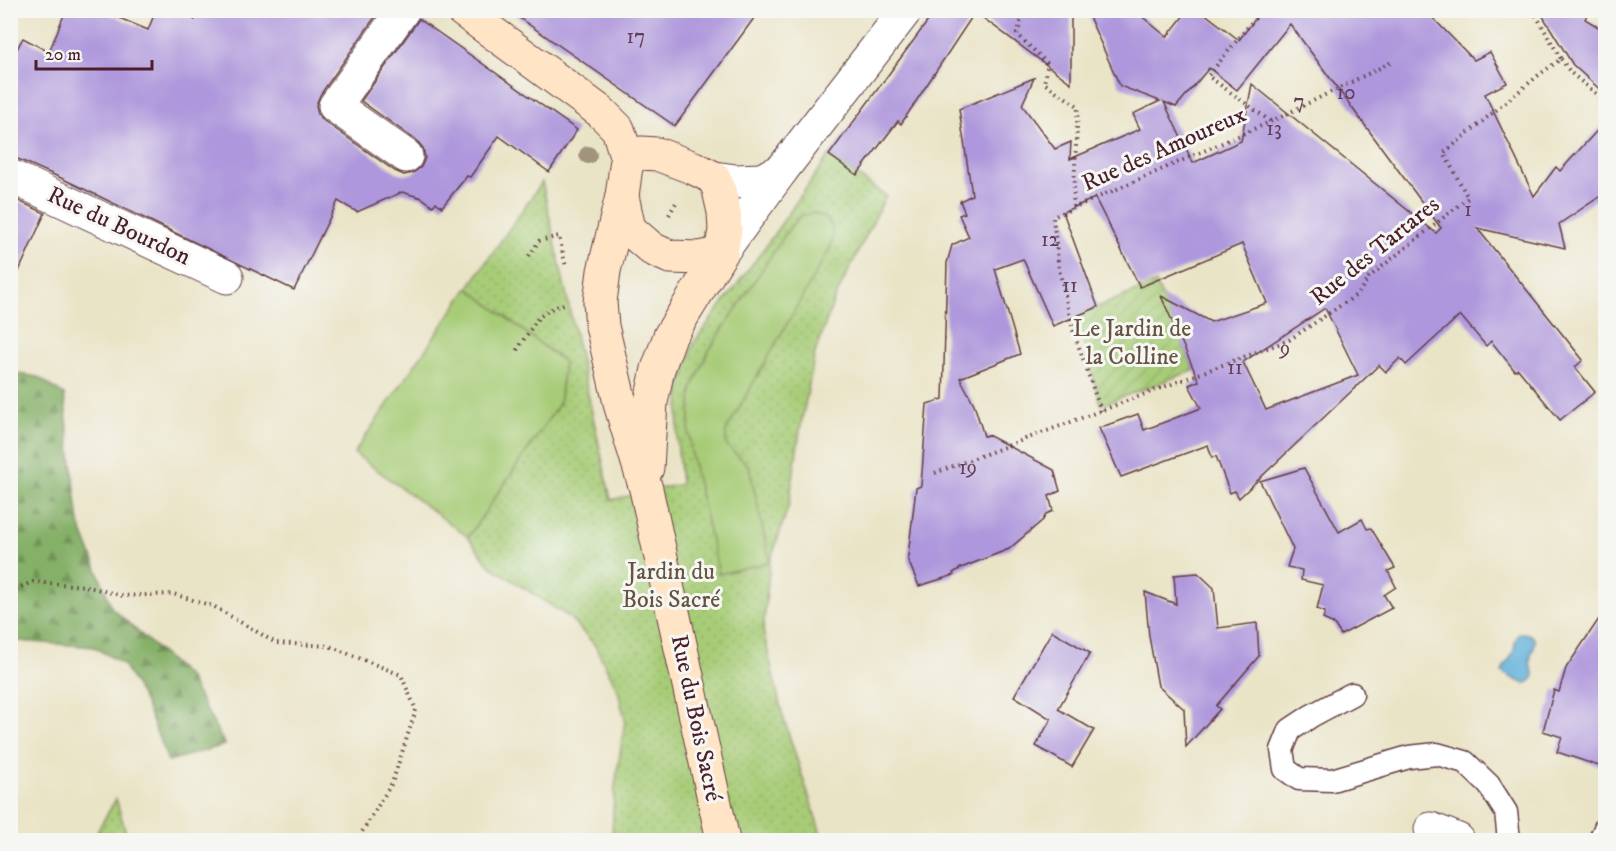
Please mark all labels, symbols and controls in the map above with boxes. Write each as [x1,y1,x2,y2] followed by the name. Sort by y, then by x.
[627,24,645,50] house number: 17
[36,33,152,71] scale bar
[45,44,81,66] text: 20 m
[1337,80,1355,106] house number: 10
[1293,89,1305,115] house number: 7
[1077,99,1251,199] street label: Rue des Amoureux
[1266,116,1282,142] house number: 13
[42,180,196,273] street label: Rue du Bourdon
[1304,190,1446,312] street label: Rue des Tartares
[1464,197,1472,223] house number: 1
[1041,227,1060,253] house number: 12
[1062,273,1078,299] house number: 11
[1073,314,1191,372] park label: Le Jardin de la Colline
[1279,336,1290,362] house number: 9
[1227,355,1243,381] house number: 11
[959,455,977,481] house number: 19
[622,557,720,615] park label: Jardin du Bois Sacré
[664,632,728,804] street label: Rue du Bois Sacré

